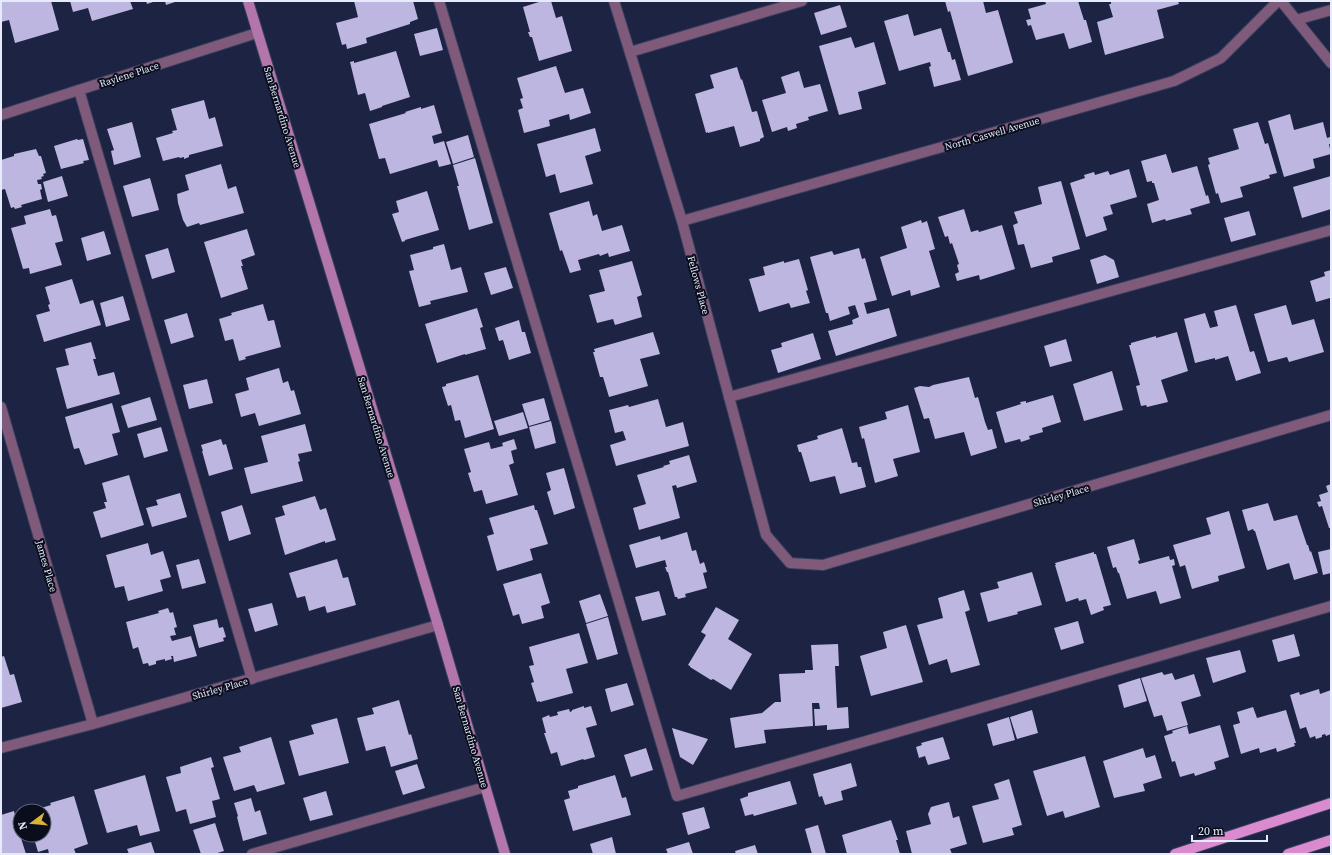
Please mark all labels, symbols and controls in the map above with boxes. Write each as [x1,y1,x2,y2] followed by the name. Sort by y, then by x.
[98,59,161,90] street label: Raylene Place
[261,65,304,169] street label: San Bernardino Avenue
[943,114,1041,153] street label: North Caswell Avenue
[684,255,713,316] street label: Fellows Place
[355,375,398,479] street label: San Bernardino Avenue
[1032,481,1091,510] street label: Shirley Place
[33,538,60,593] street label: James Place
[191,674,250,703] street label: Shirley Place
[450,685,491,789] street label: San Bernardino Avenue
[12,803,52,843] north arrow
[1192,817,1267,843] scale bar
[15,820,31,832] text: N
[1198,823,1224,839] text: 20 m

